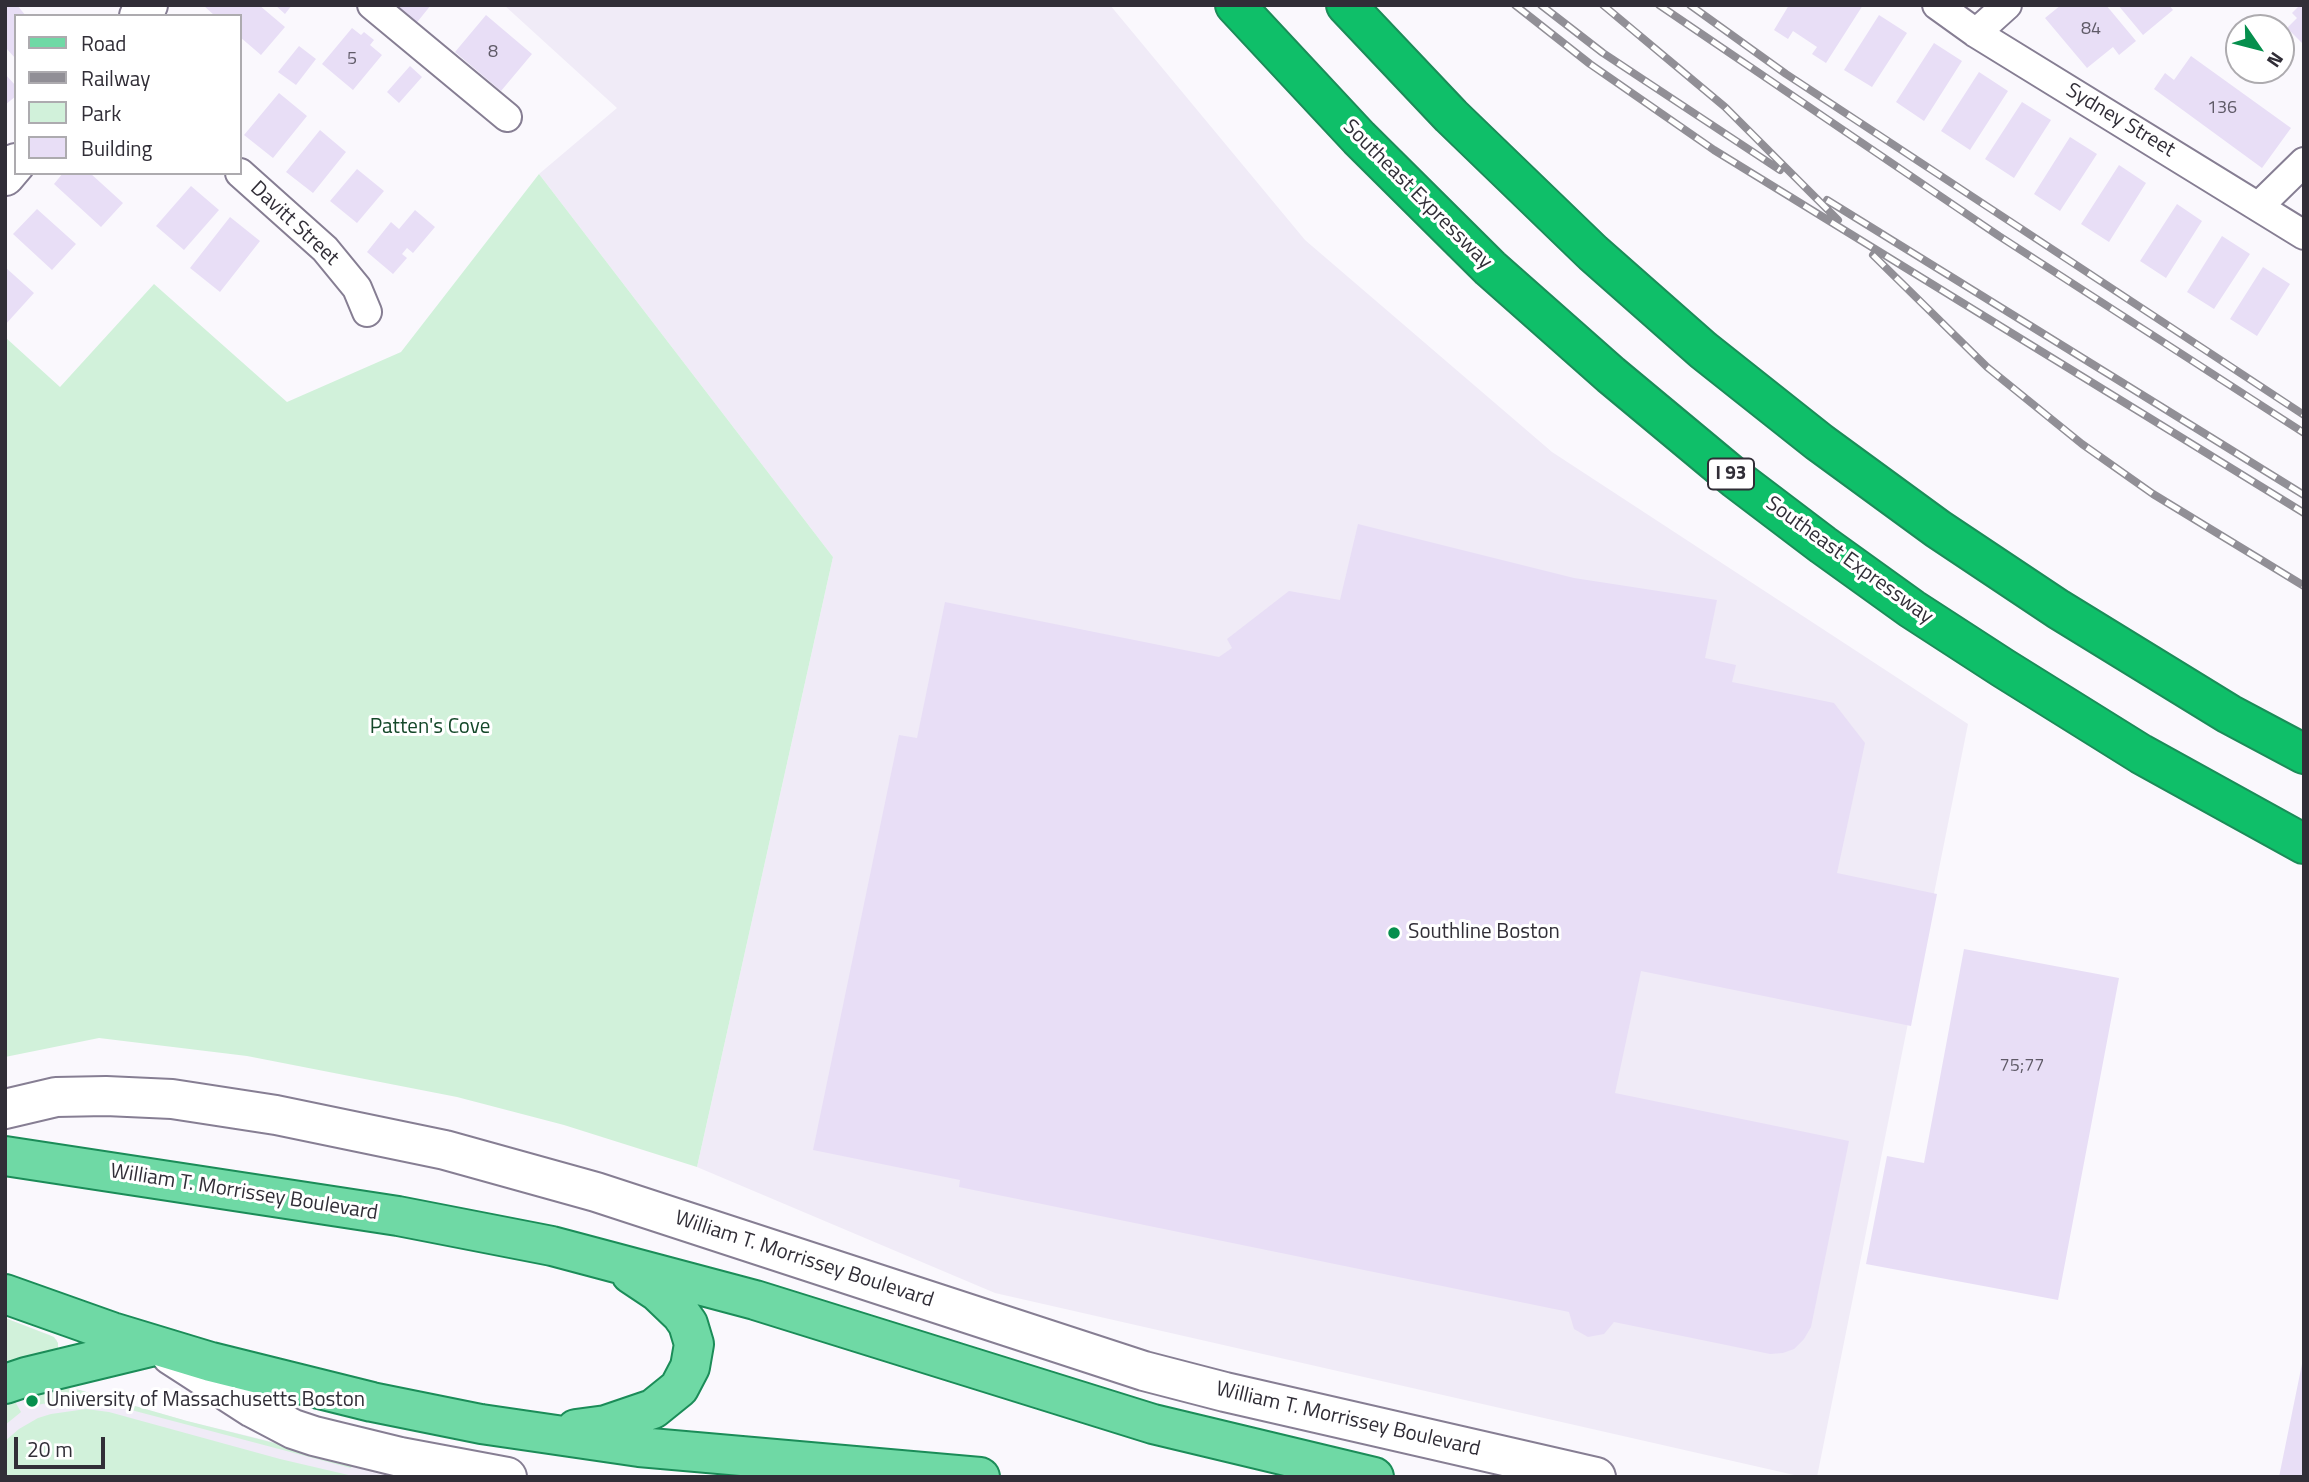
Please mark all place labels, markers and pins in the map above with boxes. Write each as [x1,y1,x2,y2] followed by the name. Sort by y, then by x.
[1408,920,1560,946] place label: Southline Boston
[1386,925,1402,941] marker: Southline Boston
[46,1388,365,1414] place label: University of Massachusetts Boston
[24,1393,40,1409] marker: University of Massachusetts Boston

